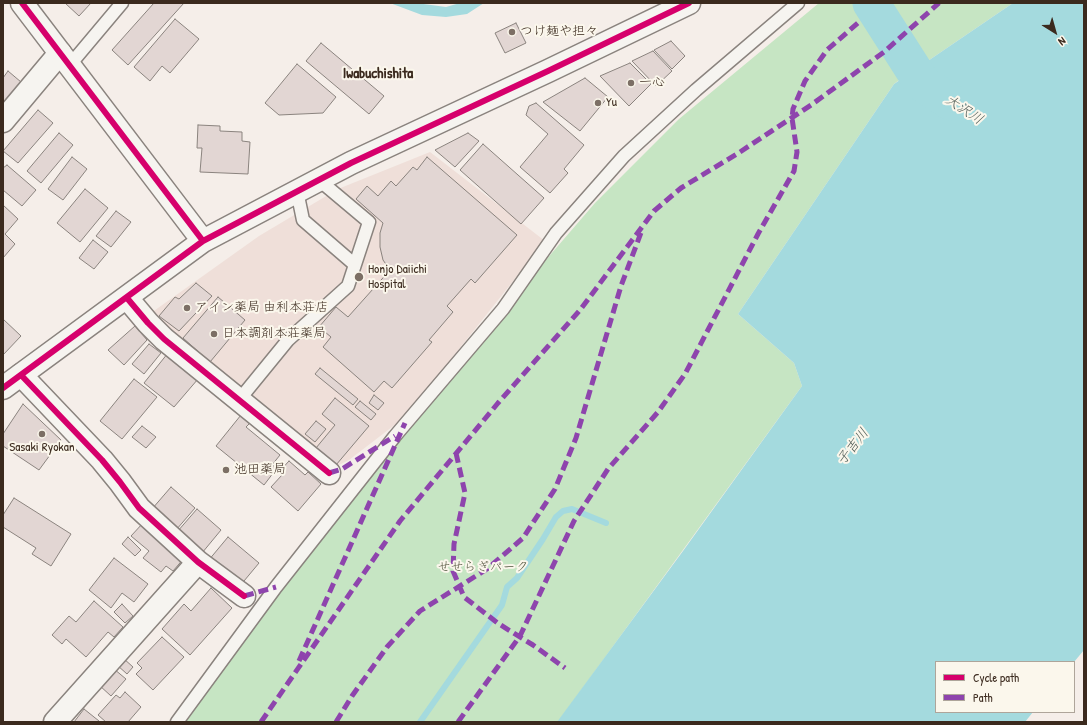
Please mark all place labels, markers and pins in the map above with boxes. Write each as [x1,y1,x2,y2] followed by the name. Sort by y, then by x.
[520,24,598,40] place label: つけ麺や担々
[507,27,517,37] marker: つけ麺や担々
[639,75,665,91] place label: 一心
[626,78,636,88] marker: 一心
[606,95,617,111] place label: Yu
[593,98,603,108] marker: Yu
[368,262,427,293] place label: Honjo Daiichi Hospital
[353,271,365,283] marker: Honjo Daiichi Hospital
[195,300,328,316] place label: アイン薬局 由利本荘店
[182,303,192,313] marker: アイン薬局 由利本荘店
[222,326,326,342] place label: 日本調剤本荘薬局
[209,329,219,339] marker: 日本調剤本荘薬局
[37,429,47,439] marker: Sasaki Ryokan
[9,440,75,456] place label: Sasaki Ryokan
[234,462,286,478] place label: 池田薬局
[221,465,231,475] marker: 池田薬局

